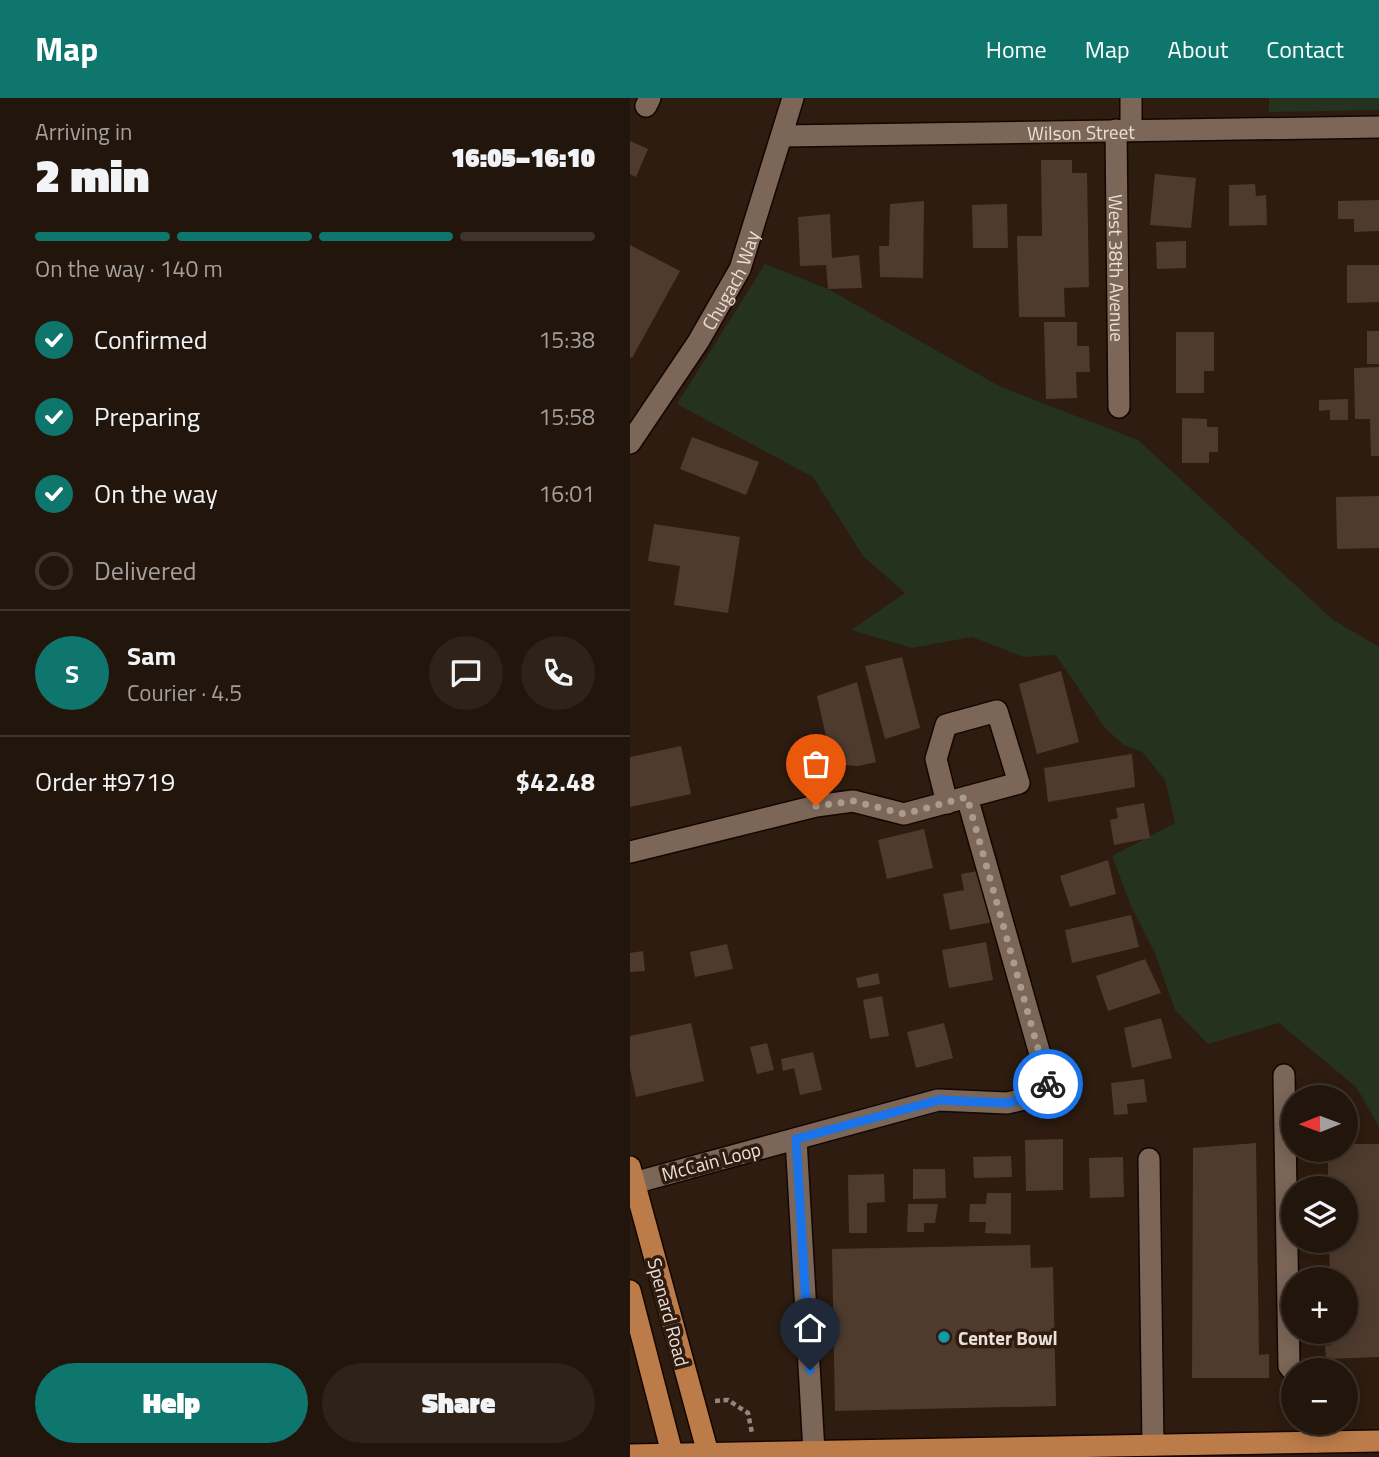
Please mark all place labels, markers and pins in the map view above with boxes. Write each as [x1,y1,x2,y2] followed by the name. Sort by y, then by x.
[786,734,846,806] pin
[780,1298,840,1370] pin
[958,1323,1058,1352] place label: Center Bowl
[936,1329,952,1345] marker: Center Bowl

